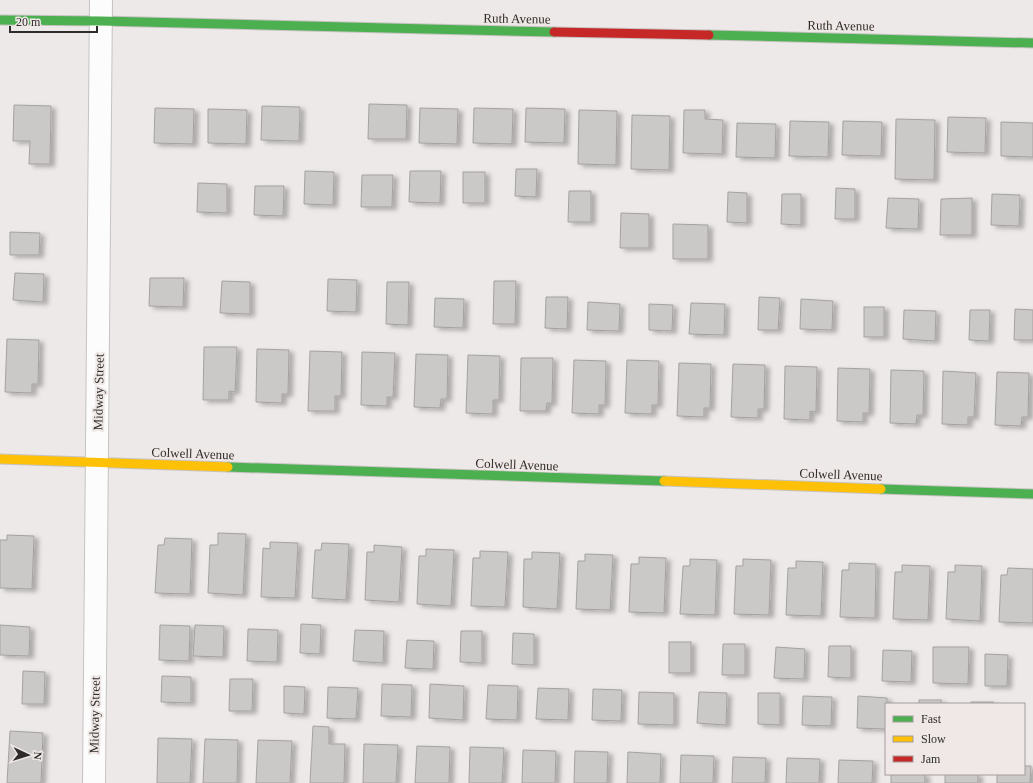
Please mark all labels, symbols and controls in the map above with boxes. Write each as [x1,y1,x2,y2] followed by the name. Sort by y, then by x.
[10,8,97,34] scale bar
[483,10,551,27] street label: Ruth Avenue
[16,15,41,29] text: 20 m
[807,17,875,34] street label: Ruth Avenue
[90,353,107,431] street label: Midway Street
[151,445,235,462] street label: Colwell Avenue
[475,456,559,473] street label: Colwell Avenue
[799,466,883,483] street label: Colwell Avenue
[86,676,103,754] street label: Midway Street
[885,703,1025,775] legend
[921,712,942,726] text: Fast
[921,732,946,746] text: Slow
[8,735,48,775] north arrow
[32,751,44,760] text: N
[921,752,941,766] text: Jam

